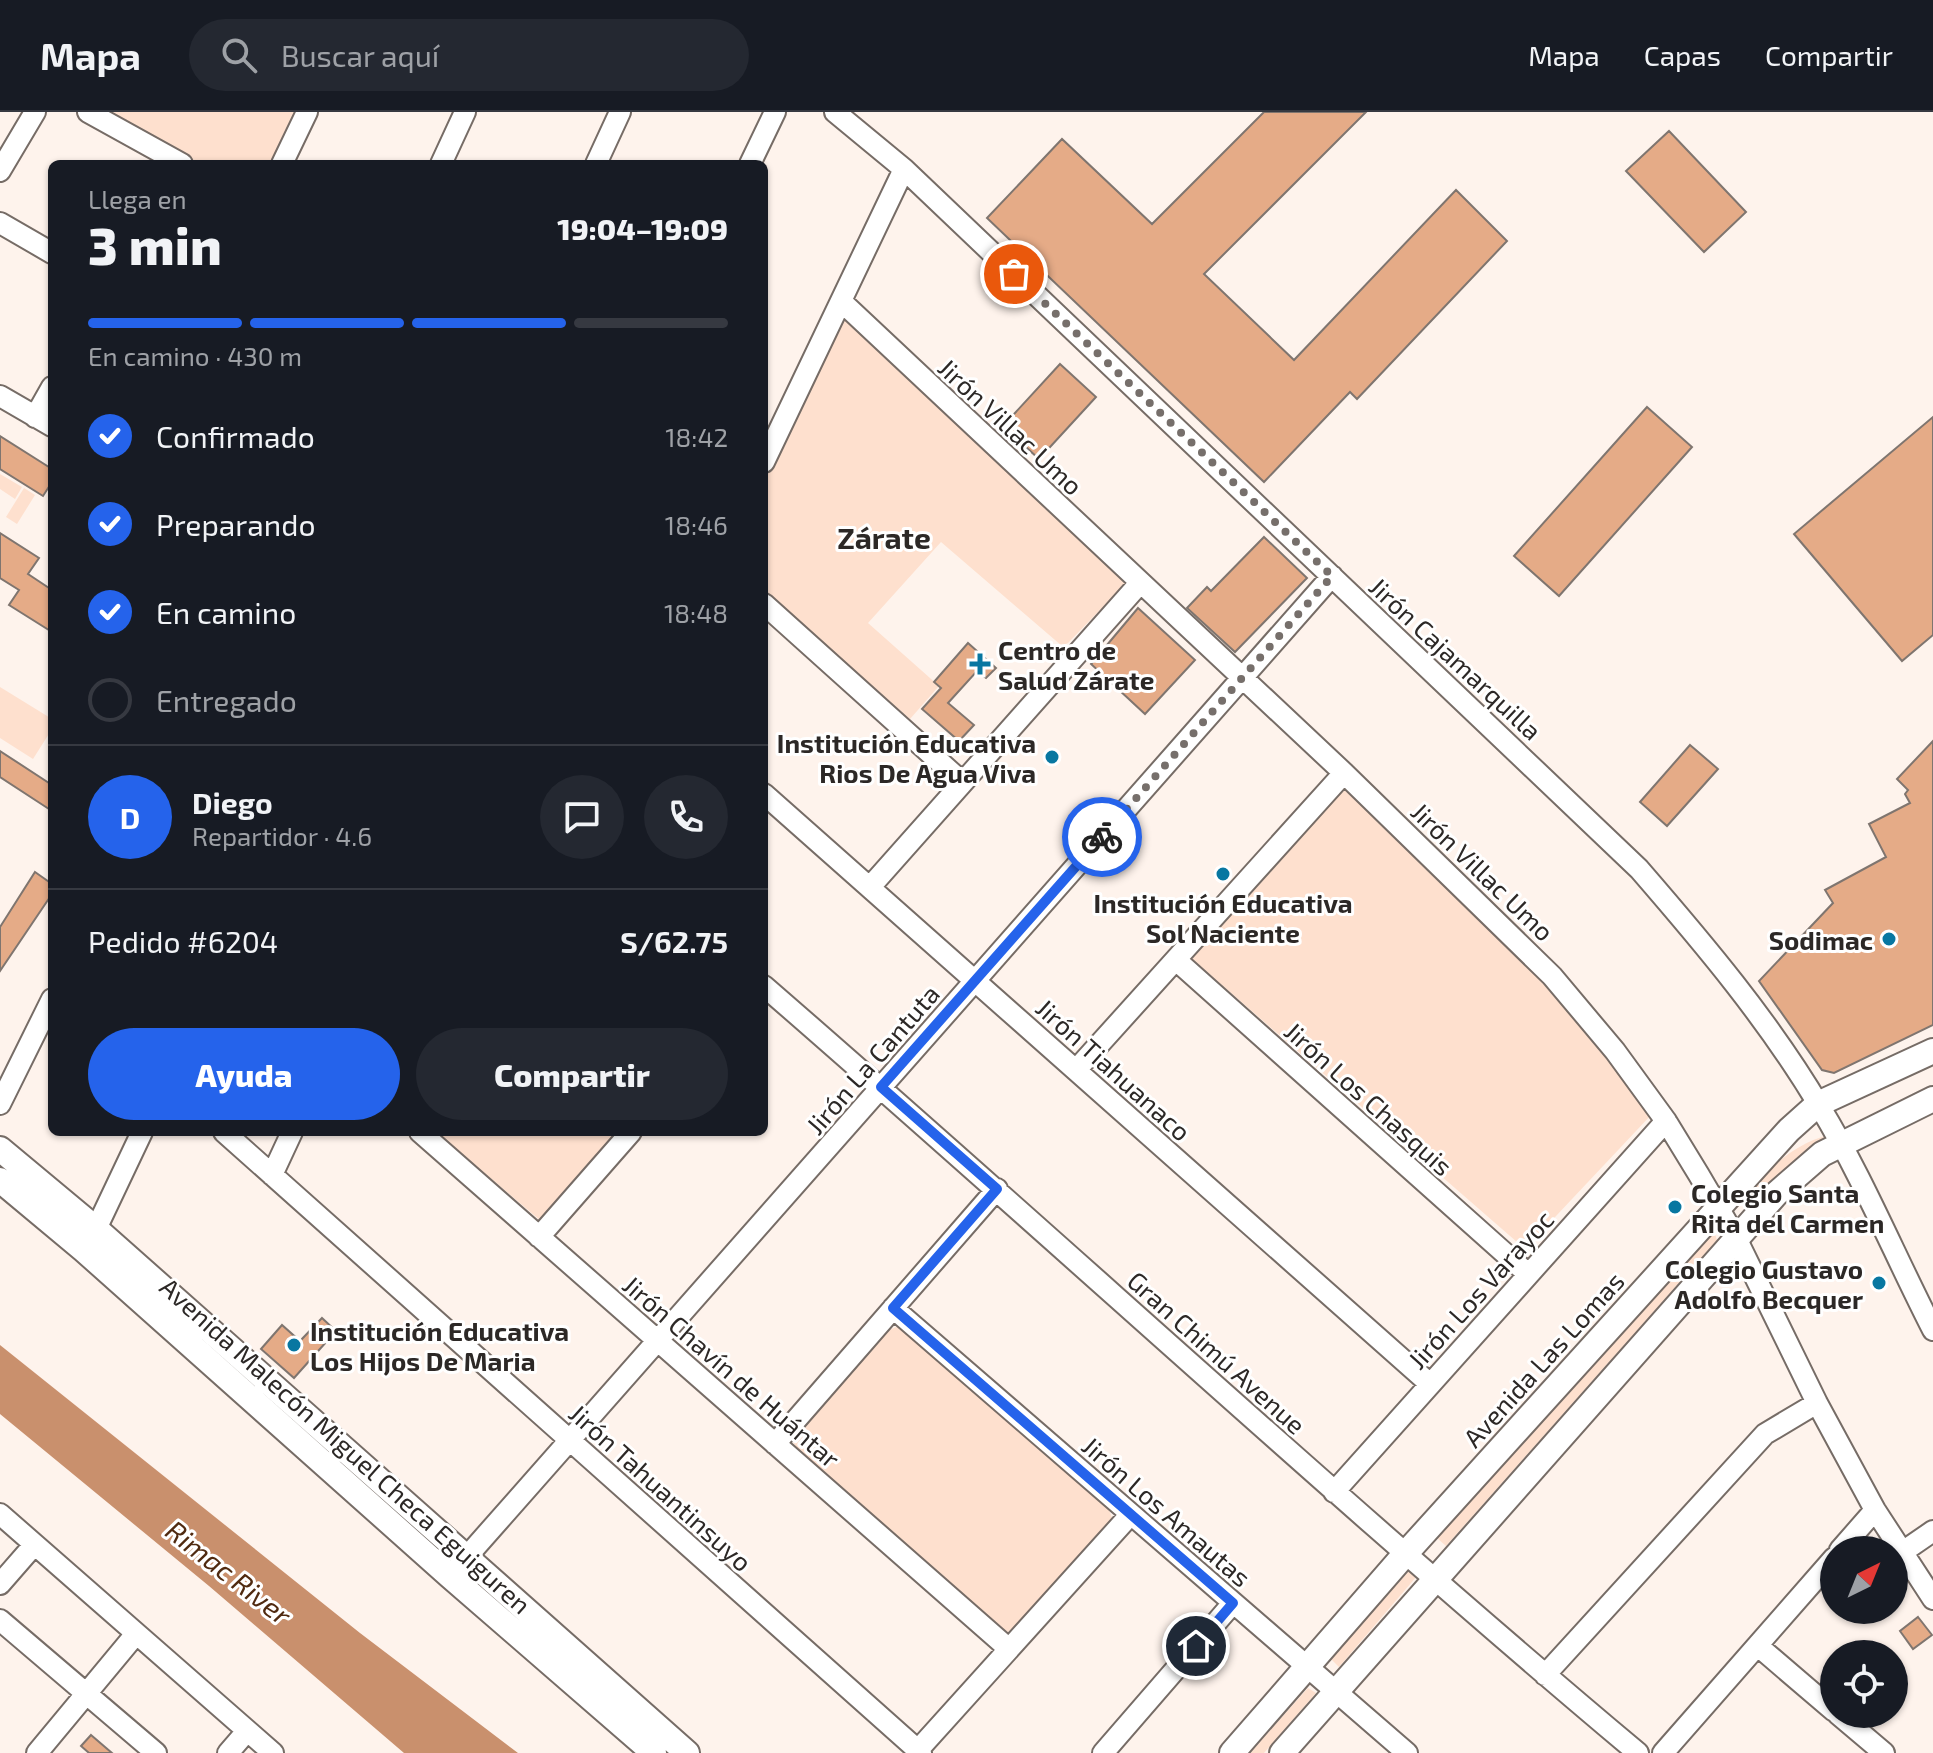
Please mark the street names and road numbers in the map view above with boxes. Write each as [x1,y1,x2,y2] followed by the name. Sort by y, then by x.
[932,351,1090,501] street label: Jirón Villac Umo
[1364,570,1548,746] street label: Jirón Cajamarquilla
[1405,795,1561,947] street label: Jirón Villac Umo
[799,978,945,1140] street label: Jirón La Cantuta
[1030,992,1198,1146] street label: Jirón Tiahuanaco
[1279,1015,1459,1181] street label: Jirón Los Chasquis
[1401,1203,1559,1375] street label: Jirón Los Varayoc
[1122,1264,1312,1440] street label: Gran Chimú Avenue
[1456,1265,1630,1453] street label: Avenida Las Lomas
[617,1268,847,1474] street label: Jirón Chavín de Huántar
[154,1270,538,1620] street label: Avenida Malecón Miguel Checa Eguiguren
[563,1397,759,1577] street label: Jirón Tahuantinsuyo
[1076,1429,1258,1593] street label: Jirón Los Amautas

